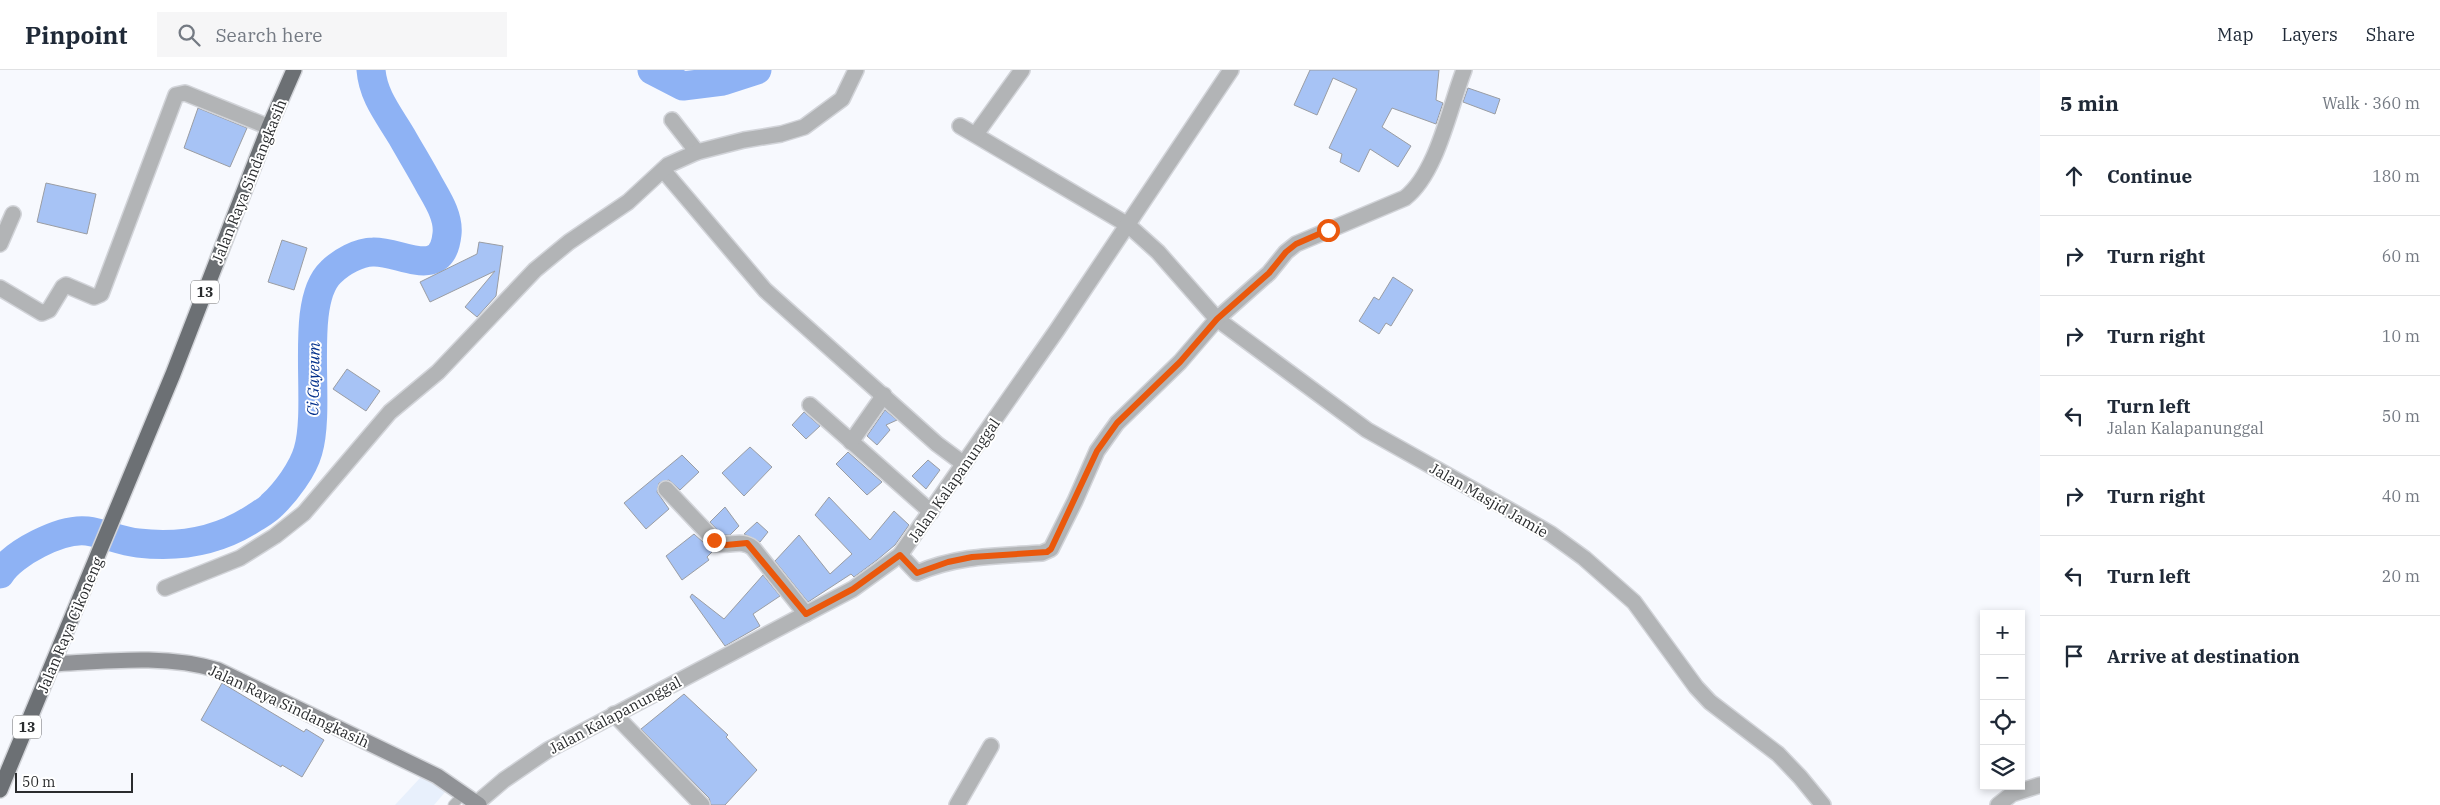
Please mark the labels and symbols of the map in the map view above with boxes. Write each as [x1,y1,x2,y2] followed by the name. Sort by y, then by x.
[207,96,291,266] street label: Jalan Raya Sindangkasih
[1317,219,1340,242] route start
[191,280,219,303] road number: 13
[302,341,324,416] water label: Ci Gayeum
[904,414,1004,546] street label: Jalan Kalapanunggal
[1427,458,1551,542] street label: Jalan Masjid Jamie
[703,529,726,552] route end
[33,554,107,696] street label: Jalan Raya Cikoneng
[206,660,372,752] street label: Jalan Raya Sindangkasih
[546,672,684,758] street label: Jalan Kalapanunggal
[13,716,41,739] road number: 13
[15,770,132,793] scale bar

